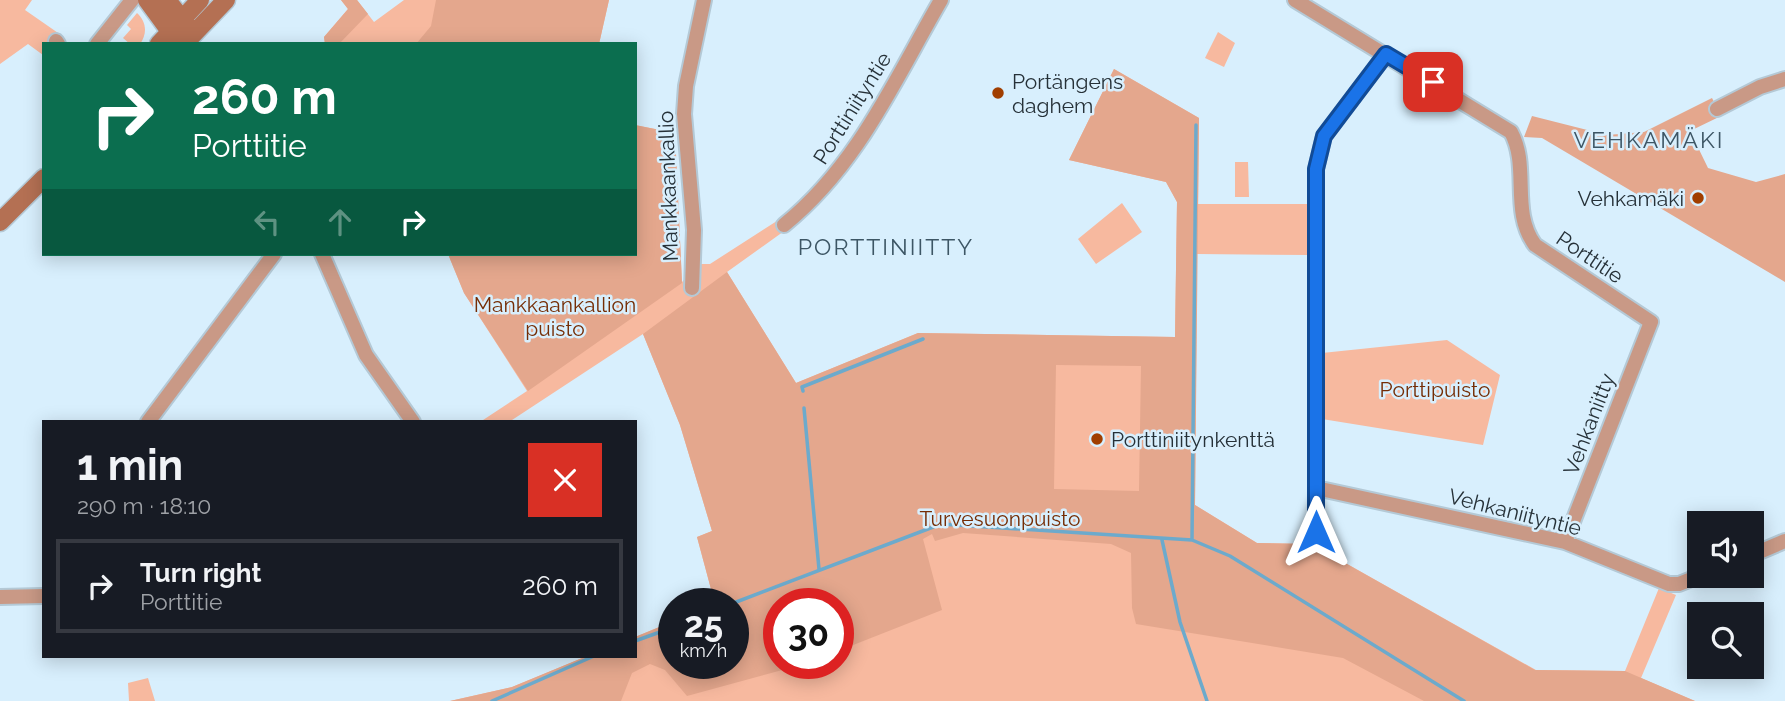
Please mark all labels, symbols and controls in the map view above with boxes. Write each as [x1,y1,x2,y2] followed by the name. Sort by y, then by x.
[808,47,896,169] street label: Porttiniityntie
[1403,52,1463,112] pin
[1414,63,1452,101] icon: arrive
[192,68,337,125] text: 260 m
[1012,69,1123,118] place label: Portängens daghem
[77,70,168,161] icon: right
[990,85,1006,101] marker: Portängens daghem
[653,110,683,262] street label: Mankkaankallio
[1573,126,1725,153] district label: VEHKAMÄKI
[192,127,307,164] text: Porttitie
[1578,186,1684,211] place label: Vehkamäki
[1690,190,1706,206] marker: Vehkamäki
[248,203,286,241] icon: left
[321,203,359,241] icon: ahead
[394,203,432,241] icon: right
[1552,226,1628,288] street label: Porttitie
[798,233,974,260] district label: PORTTINIITTY
[474,292,636,341] park label: Mankkaankallion puisto
[1558,370,1620,478] street label: Vehkaniitty
[1380,377,1490,402] park label: Porttipuisto
[1111,427,1275,452] place label: Porttiniitynkenttä
[1089,431,1105,447] marker: Porttiniitynkenttä
[77,441,183,490] text: 1 min
[528,443,602,517] button: close
[1446,483,1584,541] street label: Vehkaniityntie
[77,492,211,519] text: 290 m · 18:10
[1279,495,1353,569] position arrow
[920,506,1080,531] park label: Turvesuonpuisto
[1687,511,1764,679] map controls
[1687,511,1764,588] button: sound
[140,558,261,588] text: Turn right
[81,567,119,605] icon: right
[522,571,598,601] text: 260 m
[140,588,223,615] text: Porttitie
[763,588,854,679] speed limit sign: 30
[1687,602,1764,679] button: search
[684,604,723,645] text: 25
[680,640,727,661] text: km/h

